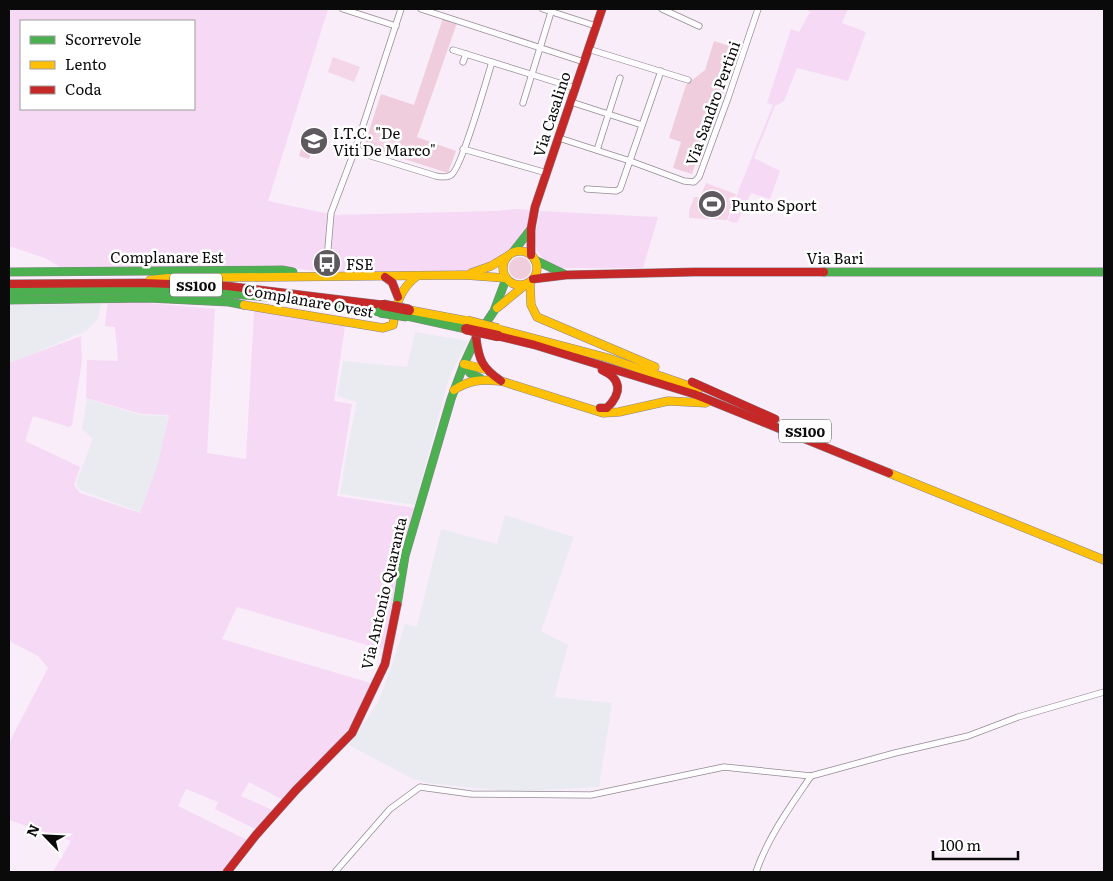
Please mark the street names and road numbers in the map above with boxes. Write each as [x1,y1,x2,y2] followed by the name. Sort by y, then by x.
[679,37,745,169] street label: Via Sandro Pertini
[526,68,576,160] street label: Via Casalino
[110,245,224,268] street label: Complanare Est
[807,246,863,269] street label: Via Bari
[170,274,222,296] road number: SS100
[242,277,376,323] street label: Complanare Ovest
[779,420,831,442] road number: SS100
[354,514,412,672] street label: Via Antonio Quaranta

